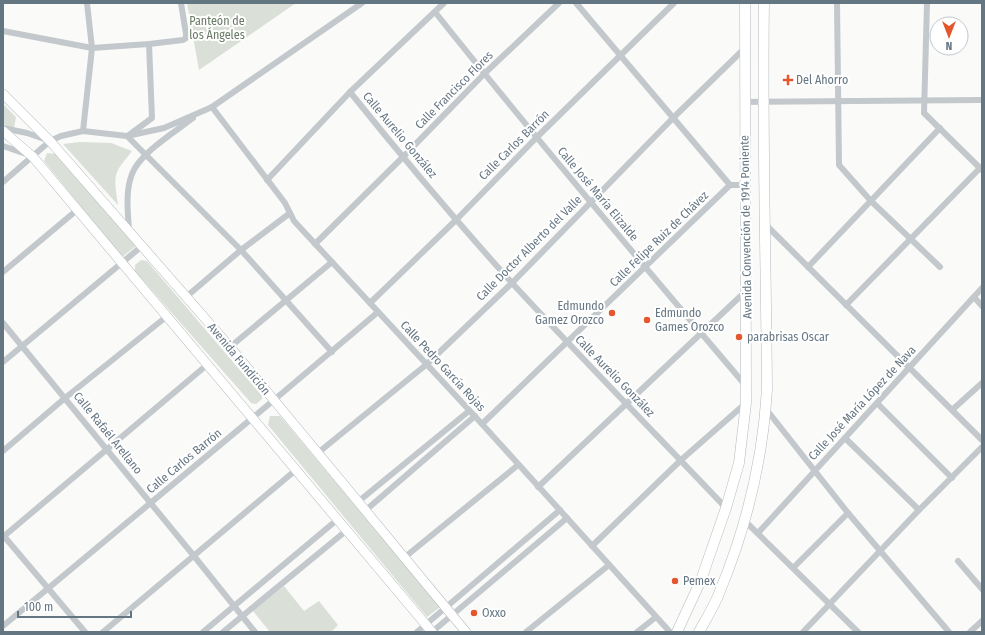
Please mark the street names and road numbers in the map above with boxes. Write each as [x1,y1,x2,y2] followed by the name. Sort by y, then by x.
[412,48,496,132] street label: Calle Francisco Flores
[360,89,440,181] street label: Calle Aurelio González
[476,107,552,183] street label: Calle Carlos Barrón
[737,135,755,319] street label: Avenida Convención de 1914 Poniente
[555,144,641,244] street label: Calle José María Elizalde
[607,188,711,290] street label: Calle Felipe Ruiz de Chávez
[473,192,585,304] street label: Calle Doctor Alberto del Valle
[398,318,488,414] street label: Calle Pedro García Rojas
[205,320,273,398] street label: Avenida Fundición
[572,332,658,420] street label: Calle Aurelio González
[805,343,919,463] street label: Calle José María López de Nava
[71,389,145,477] street label: Calle Rafaél Arellano
[144,426,224,496] street label: Calle Carlos Barrón

